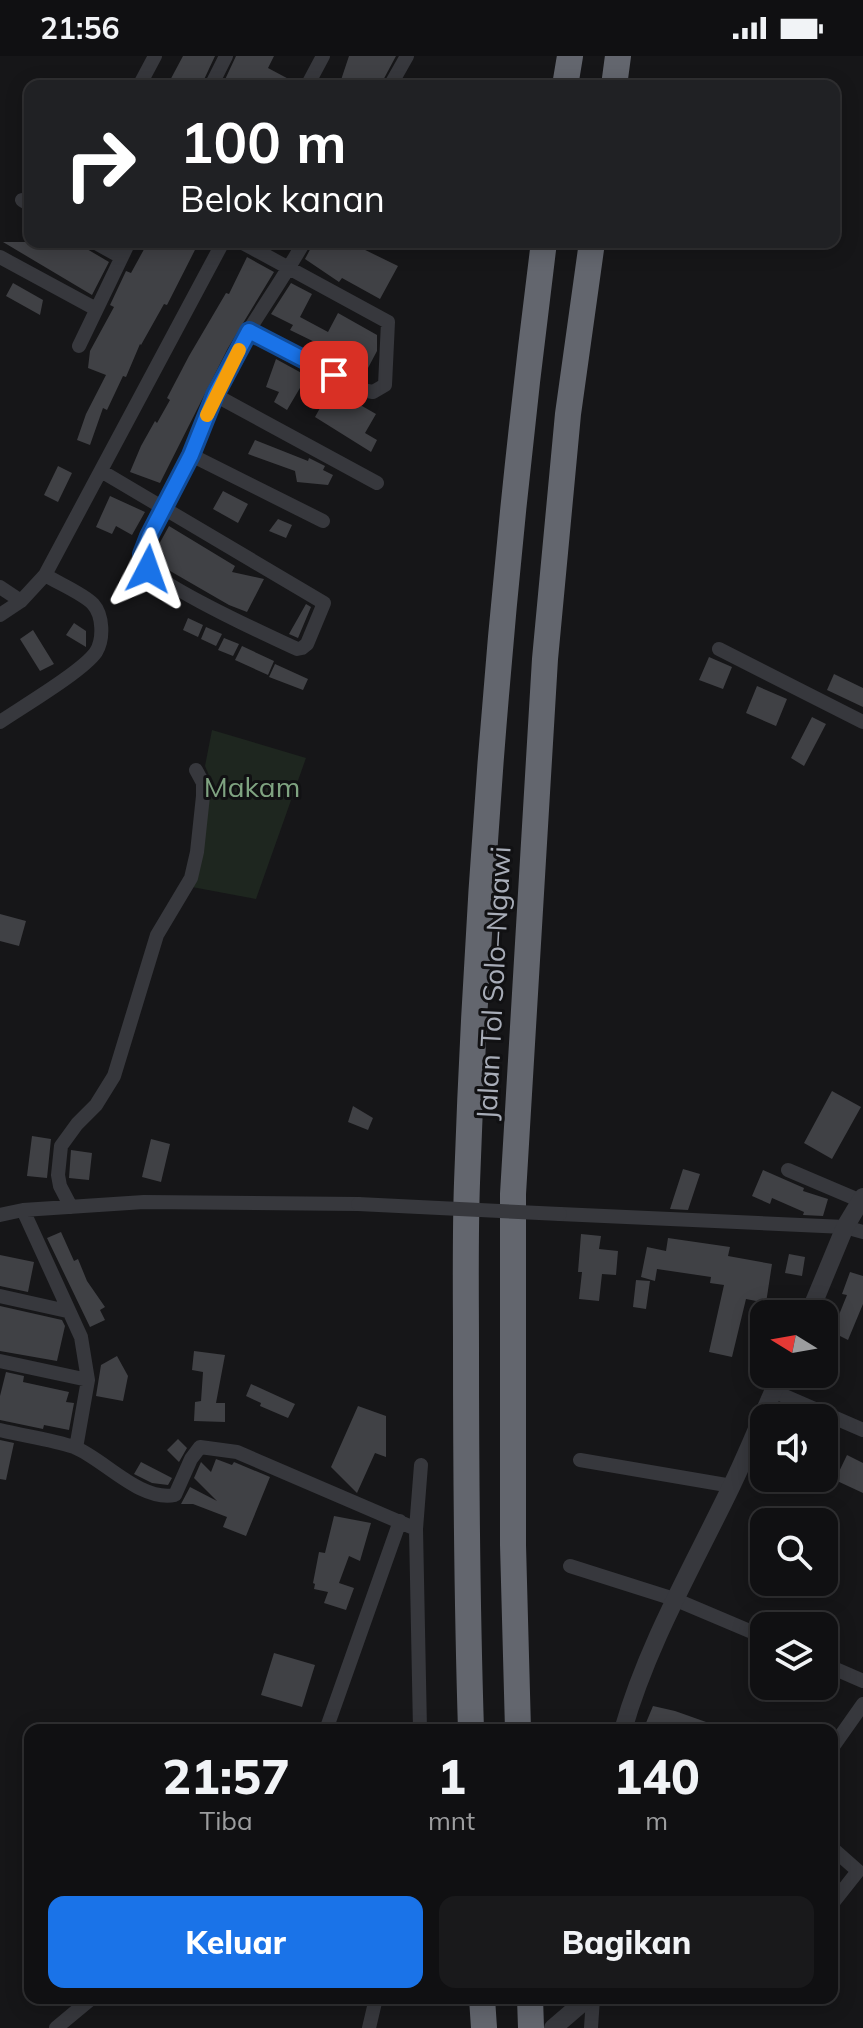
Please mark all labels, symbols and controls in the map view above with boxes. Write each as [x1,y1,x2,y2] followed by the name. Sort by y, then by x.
[40,9,119,47] text: 21:56
[180,107,347,177] text: 100 m
[48,112,152,216] icon: right
[180,176,385,221] text: Belok kanan
[300,341,368,409] pin
[312,353,356,397] icon: arrive
[106,527,190,611] position arrow
[204,769,300,804] park label: Makam
[468,845,518,1121] street label: Jalan Tol Solo–Ngawi
[750,1300,838,1388] north arrow
[750,1300,838,1700] map controls
[750,1404,838,1492] button: sound
[750,1508,838,1596] button: search
[750,1612,838,1700] button: layers
[162,1746,290,1806] text: 21:57
[437,1746,466,1806] text: 1
[613,1746,700,1806] text: 140
[199,1804,253,1837] text: Tiba
[428,1804,475,1837] text: mnt
[645,1804,668,1837] text: m
[48,1896,423,1988] button: Keluar
[439,1896,814,1988] button: Bagikan

